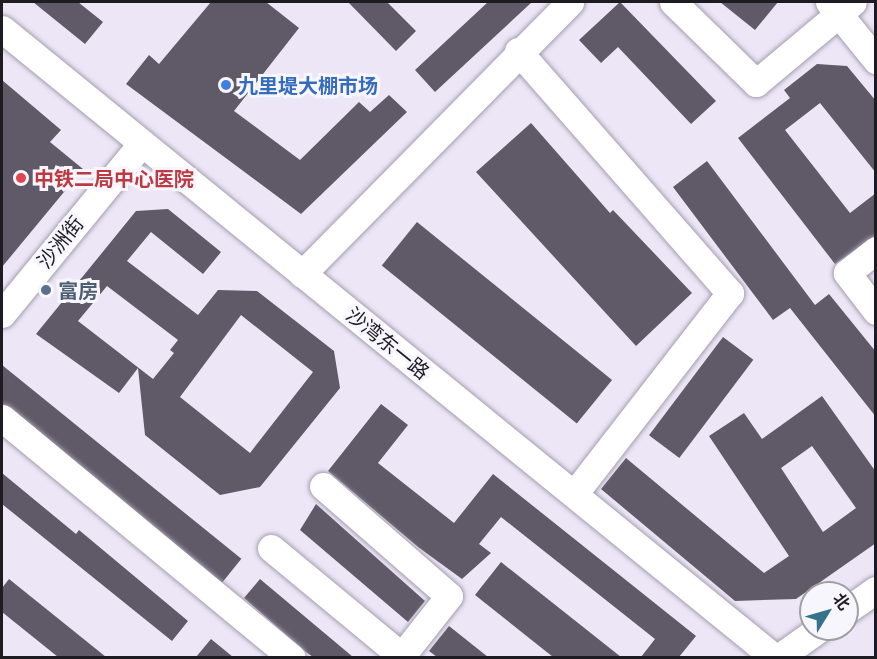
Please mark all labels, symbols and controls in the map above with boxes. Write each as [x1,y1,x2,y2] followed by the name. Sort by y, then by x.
[238,73,378,97] place label: 九里堤大棚市场
[219,78,233,92] marker: 九里堤大棚市场
[34,166,194,190] place label: 中铁二局中心医院
[12,169,30,187] marker: 中铁二局中心医院
[32,211,88,273] street label: 沙洲街
[58,278,98,302] place label: 富房
[39,283,53,297] marker: 富房
[342,302,434,384] street label: 沙湾东一路
[799,581,859,641] north arrow
[829,589,855,614] text: 北

